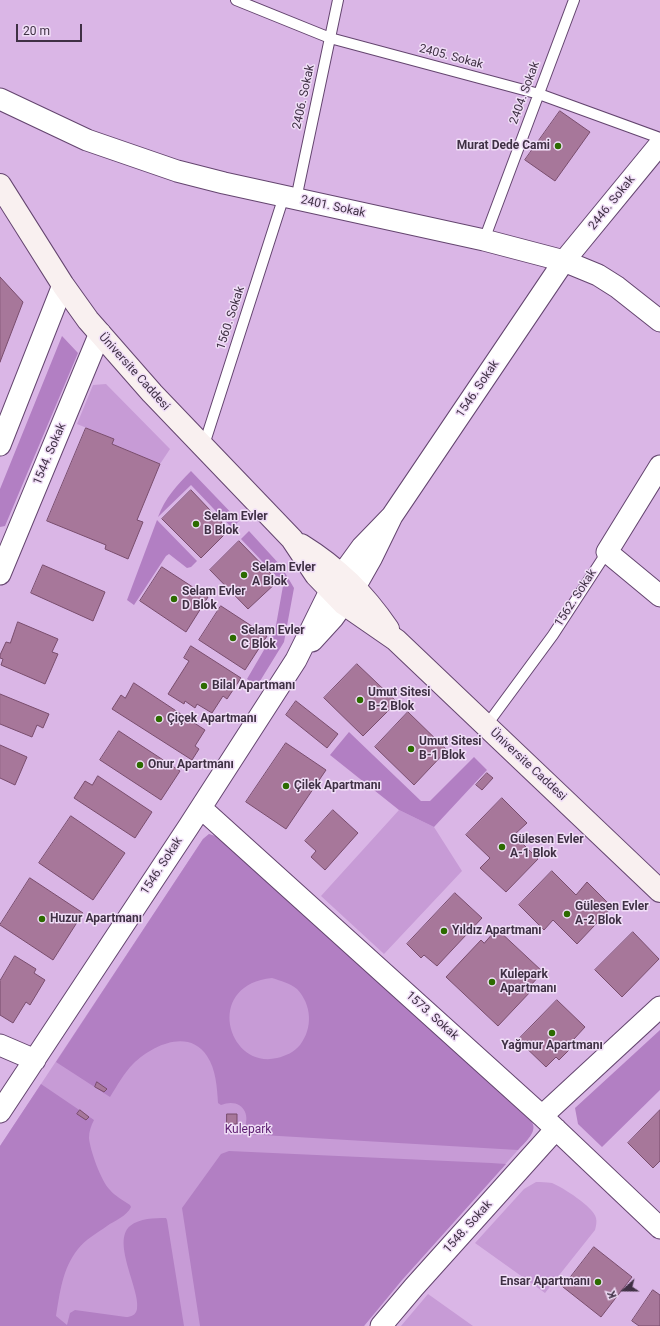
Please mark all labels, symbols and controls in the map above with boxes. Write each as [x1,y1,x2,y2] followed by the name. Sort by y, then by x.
[18,16,84,42] scale bar
[23,24,50,38] text: 20 m
[417,42,485,72] street label: 2405. Sokak
[507,60,543,126] street label: 2404. Sokak
[290,63,318,131] street label: 2406. Sokak
[457,139,550,153] place label: Murat Dede Cami
[553,141,563,151] marker: Murat Dede Cami
[586,173,638,233] street label: 2446. Sokak
[299,193,367,221] street label: 2401. Sokak
[214,284,248,352] street label: 1560. Sokak
[95,330,173,414] street label: Üniversite Caddesi
[454,358,502,420] street label: 1546. Sokak
[31,421,69,487] street label: 1544. Sokak
[204,510,268,538] place label: Selam Evler B Blok
[191,519,201,529] marker: Selam Evler B Blok
[252,561,316,589] place label: Selam Evler A Blok
[552,566,600,630] street label: 1562. Sokak
[239,570,249,580] marker: Selam Evler A Blok
[182,585,246,613] place label: Selam Evler D Blok
[169,594,179,604] marker: Selam Evler D Blok
[241,624,305,652] place label: Selam Evler C Blok
[228,633,238,643] marker: Selam Evler C Blok
[212,679,295,693] place label: Bilal Apartmanı
[199,681,209,691] marker: Bilal Apartmanı
[368,686,431,714] place label: Umut Sitesi B-2 Blok
[355,695,365,705] marker: Umut Sitesi B-2 Blok
[167,712,257,726] place label: Çiçek Apartmanı
[154,714,164,724] marker: Çiçek Apartmanı
[487,726,569,804] street label: Üniversite Caddesi
[419,735,482,763] place label: Umut Sitesi B-1 Blok
[406,744,416,754] marker: Umut Sitesi B-1 Blok
[148,758,234,772] place label: Onur Apartmanı
[135,760,145,770] marker: Onur Apartmanı
[294,779,381,793] place label: Çilek Apartmanı
[281,781,291,791] marker: Çilek Apartmanı
[510,833,584,861] place label: Gülesen Evler A-1 Blok
[138,834,186,898] street label: 1546. Sokak
[497,842,507,852] marker: Gülesen Evler A-1 Blok
[575,900,649,928] place label: Gülesen Evler A-2 Blok
[562,909,572,919] marker: Gülesen Evler A-2 Blok
[50,912,142,926] place label: Huzur Apartmanı
[37,914,47,924] marker: Huzur Apartmanı
[452,924,542,938] place label: Yıldız Apartmanı
[439,926,449,936] marker: Yıldız Apartmanı
[500,968,557,996] place label: Kulepark Apartmanı
[487,977,497,987] marker: Kulepark Apartmanı
[403,989,461,1043] street label: 1573. Sokak
[547,1028,557,1038] marker: Yağmur Apartmanı
[501,1039,603,1053] place label: Yağmur Apartmanı
[225,1123,271,1137] park label: Kulepark
[441,1198,495,1256] street label: 1548. Sokak
[604,1270,644,1310] north arrow
[500,1275,590,1289] place label: Ensar Apartmanı
[593,1277,603,1287] marker: Ensar Apartmanı
[605,1289,620,1300] text: K

